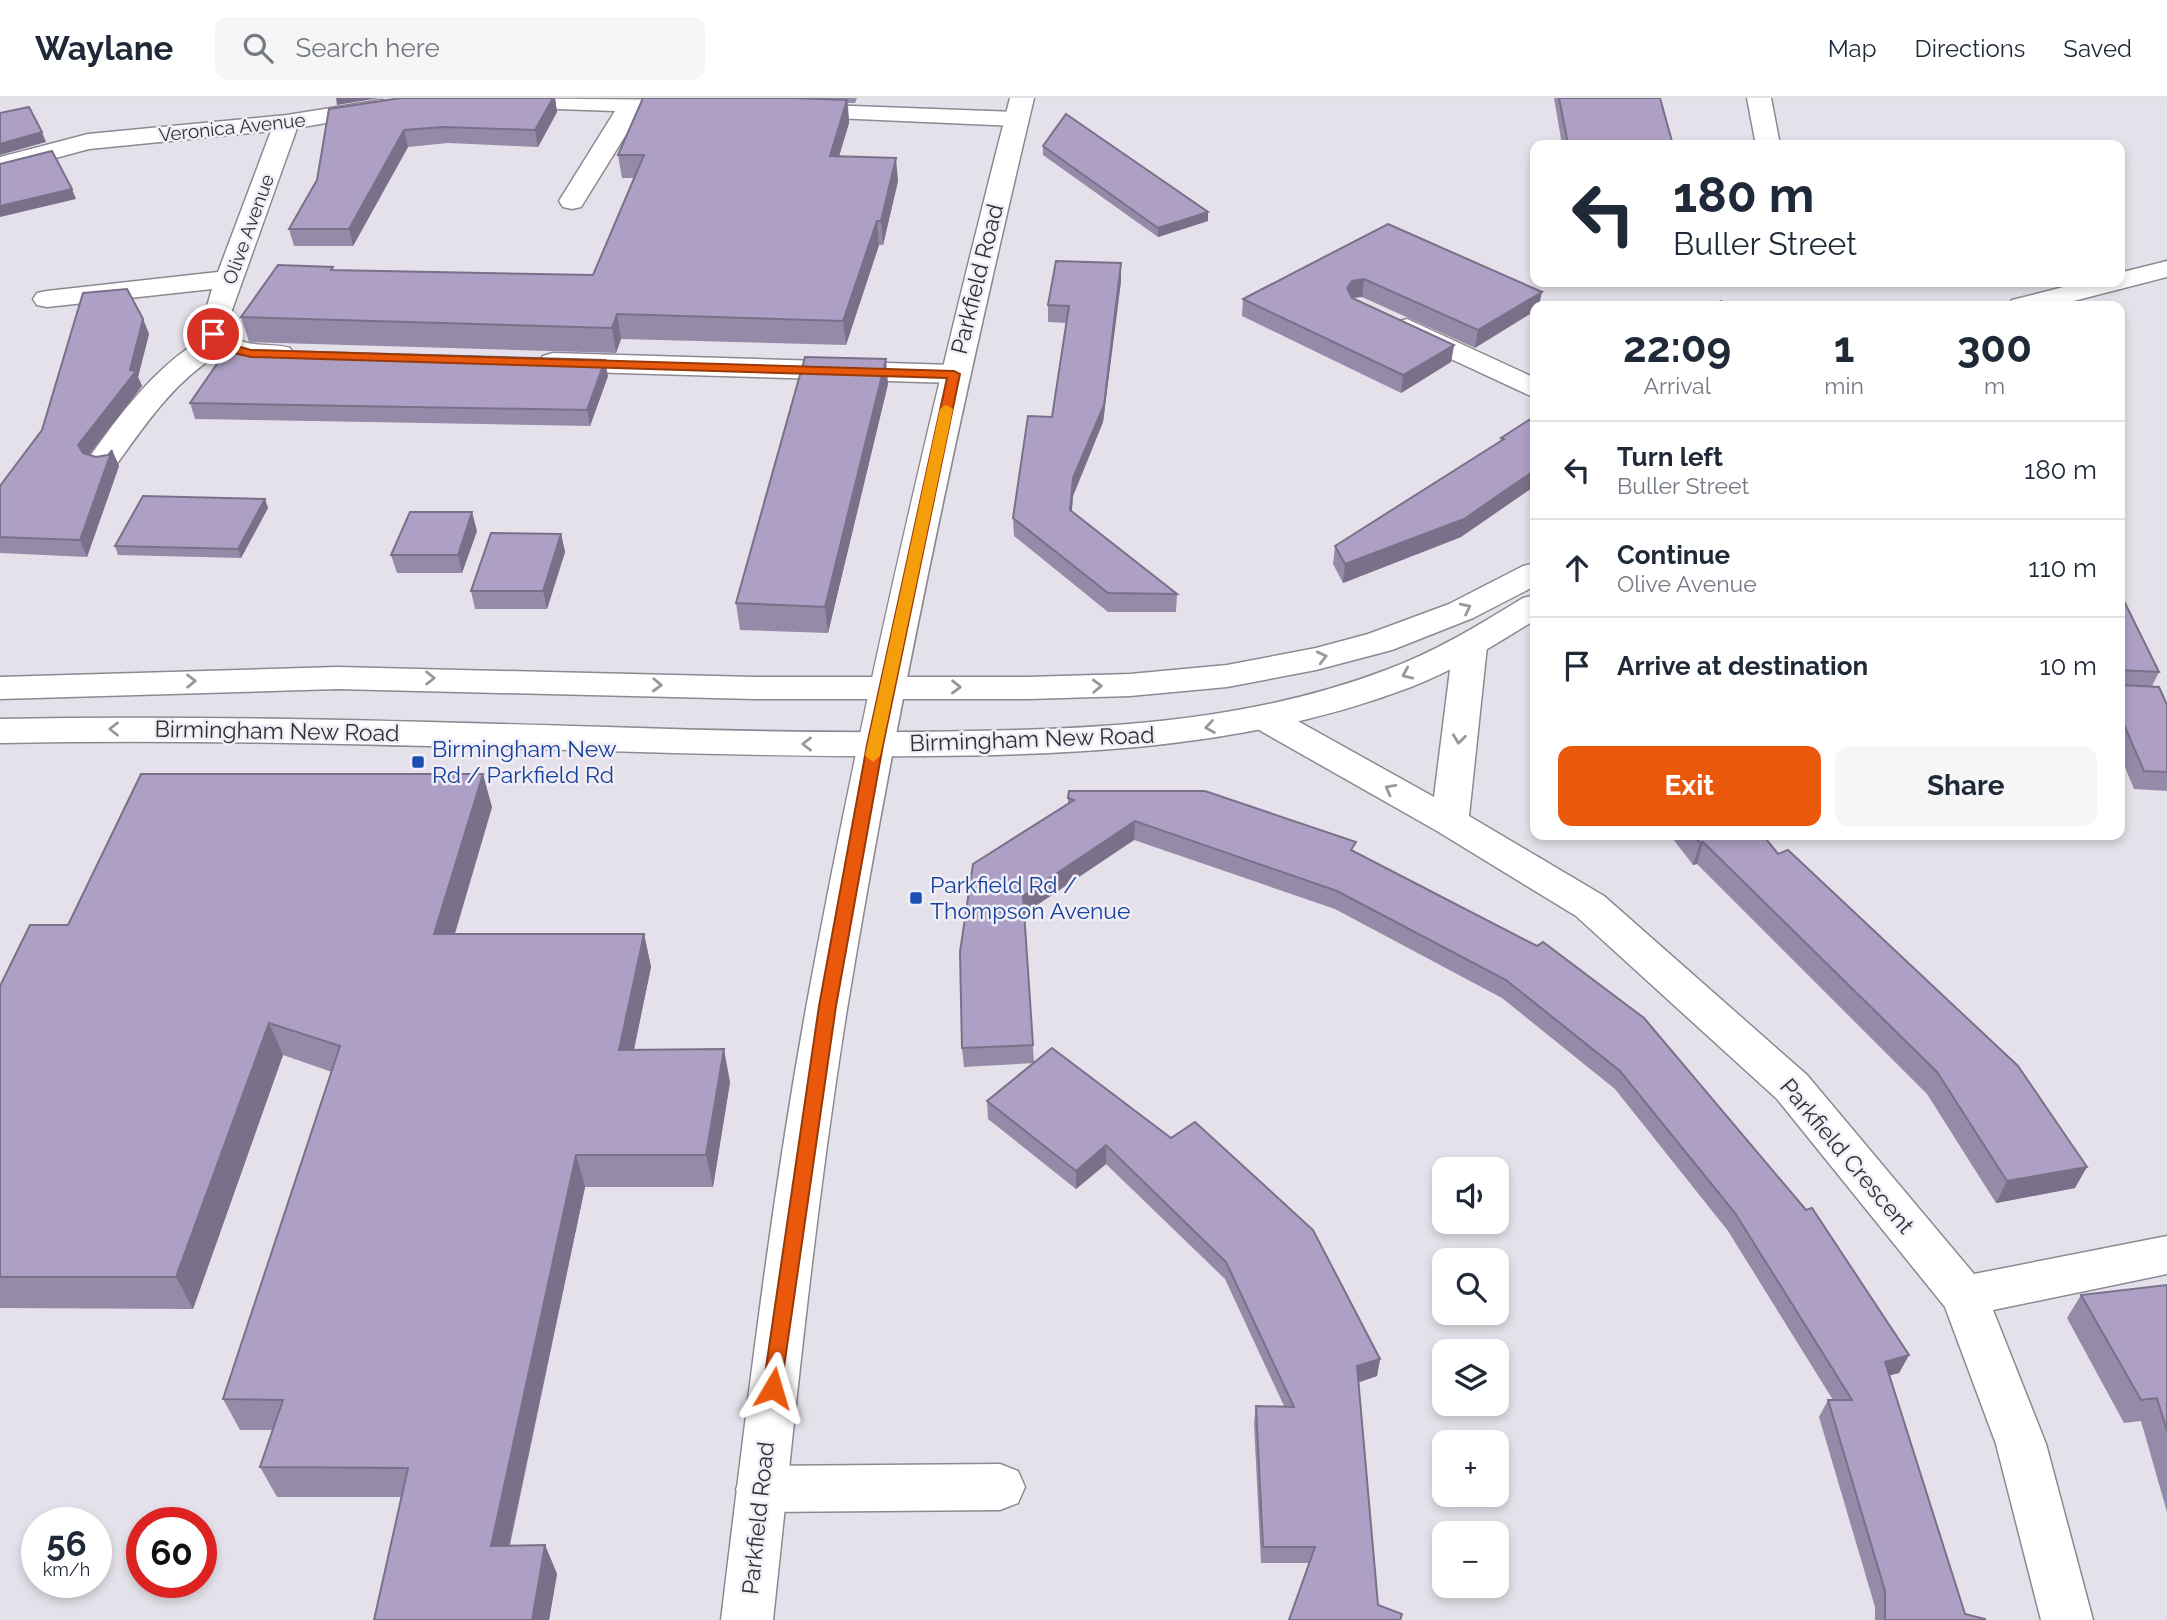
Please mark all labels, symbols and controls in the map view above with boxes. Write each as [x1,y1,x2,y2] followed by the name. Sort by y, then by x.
[215,17,705,80] search box
[35,29,173,68] text: Waylane
[239,29,277,67] icon: search
[295,33,440,63] text: Search here
[1828,34,1877,63] text: Map
[1915,34,2025,63] text: Directions
[2063,34,2132,63] text: Saved
[158,108,306,146] street label: Veronica Avenue
[1673,166,1814,223] text: 180 m
[1558,168,1649,259] icon: left
[218,171,278,287] street label: Olive Avenue
[945,201,1008,357] street label: Parkfield Road
[1673,225,1857,262] text: Buller Street
[183,304,243,364] pin
[194,315,232,353] icon: arrive
[1623,323,1731,372] text: 22:09
[1834,323,1855,372] text: 1
[1957,323,2032,372] text: 300
[1643,372,1711,399] text: Arrival
[1824,372,1864,399] text: min
[1984,372,2005,399] text: m
[1617,442,1723,472] text: Turn left
[1558,451,1596,489] icon: left
[2024,455,2097,485] text: 180 m
[1617,472,1749,499] text: Buller Street
[1617,540,1730,570] text: Continue
[1558,549,1596,587] icon: ahead
[2028,553,2097,583] text: 110 m
[1617,570,1757,597] text: Olive Avenue
[1459,603,1471,617] one-way arrow
[1558,647,1596,685] icon: arrive
[1316,651,1328,665] one-way arrow
[1617,651,1868,681] text: Arrive at destination
[2039,651,2097,681] text: 10 m
[1402,666,1415,680] one-way arrow
[425,670,436,686] one-way arrow
[185,674,196,689] one-way arrow
[652,677,663,692] one-way arrow
[1092,678,1102,694] one-way arrow
[951,679,962,695] one-way arrow
[154,715,400,746] street label: Birmingham New Road
[1204,719,1216,734] one-way arrow
[108,721,119,737] one-way arrow
[909,721,1155,756] street label: Birmingham New Road
[1452,733,1467,744] one-way arrow
[432,735,617,788] place label: Birmingham New Rd / Parkfield Rd
[801,736,812,752] one-way arrow
[1558,746,1821,826] button: Exit
[1835,746,2097,826] button: Share
[410,754,426,770] marker: Birmingham New Rd / Parkfield Rd
[1385,784,1397,797] one-way arrow
[930,871,1131,924] place label: Parkfield Rd / Thompson Avenue
[908,890,924,906] marker: Parkfield Rd / Thompson Avenue
[1775,1073,1920,1239] street label: Parkfield Crescent
[1432,1157,1509,1598] map controls
[1432,1157,1509,1234] button: sound
[1432,1248,1509,1325] button: search
[1432,1339,1509,1416] button: layers
[736,1351,810,1425] position arrow
[1432,1430,1509,1507] button: +
[736,1440,779,1596] street label: Parkfield Road
[126,1507,217,1598] speed limit sign: 60
[1432,1521,1509,1598] button: −
[46,1523,87,1564] text: 56
[43,1559,90,1580] text: km/h

